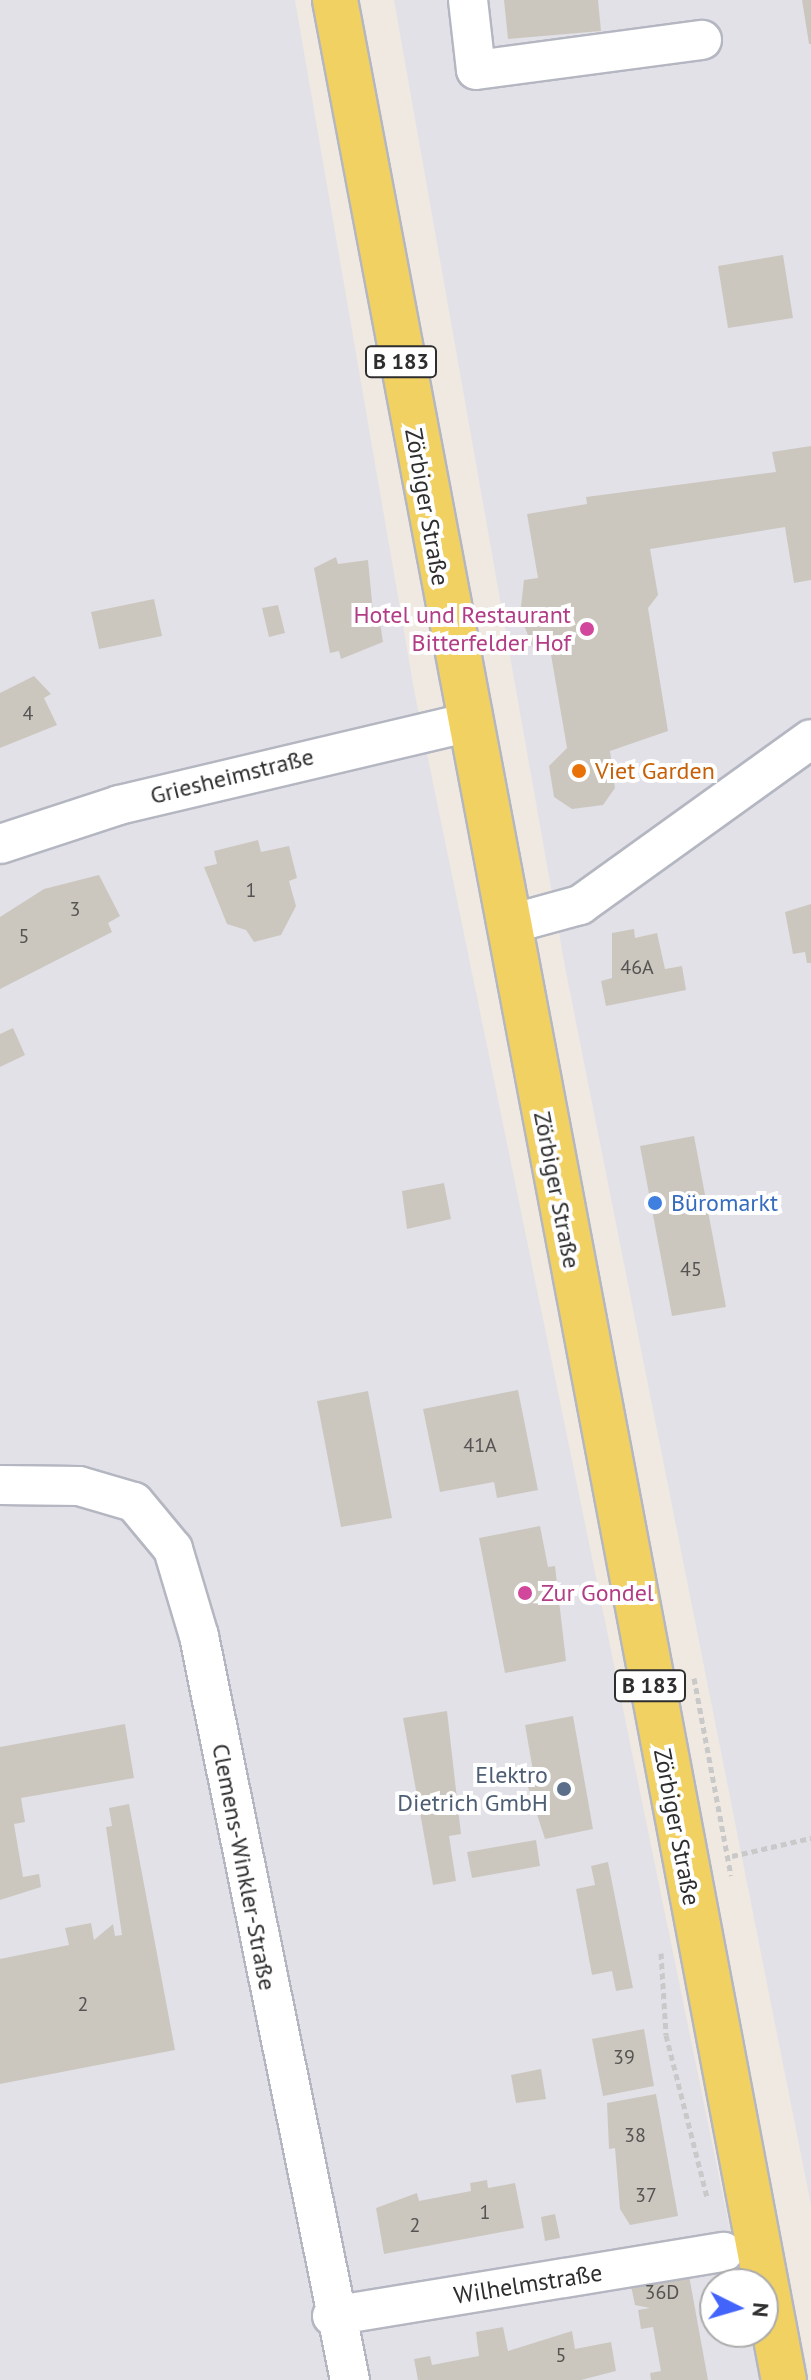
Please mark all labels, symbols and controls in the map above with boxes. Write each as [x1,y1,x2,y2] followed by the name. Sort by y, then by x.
[365,344,437,380] road number: B 183
[399,426,455,588] street label: Zörbiger Straße
[353,601,571,657] place label: Hotel und Restaurant Bitterfelder Hof
[578,620,596,638] marker: Hotel und Restaurant Bitterfelder Hof
[23,701,33,725] house number: 4
[147,742,317,810] street label: Griesheimstraße
[595,757,715,785] place label: Viet Garden
[570,762,588,780] marker: Viet Garden
[246,878,256,902] house number: 1
[70,897,80,921] house number: 3
[19,924,29,948] house number: 5
[620,955,654,979] house number: 46A
[528,1109,586,1271] street label: Zörbiger Straße
[671,1189,778,1217] place label: Büromarkt
[646,1194,664,1212] marker: Büromarkt
[680,1257,702,1281] house number: 45
[463,1433,497,1457] house number: 41A
[541,1579,654,1607] place label: Zur Gondel
[516,1584,534,1602] marker: Zur Gondel
[614,1668,686,1704] road number: B 183
[206,1741,282,1993] street label: Clemens-Winkler-Straße
[648,1746,706,1908] street label: Zörbiger Straße
[397,1761,548,1817] place label: Elektro Dietrich GmbH
[555,1780,573,1798] marker: Elektro Dietrich GmbH
[78,1992,88,2016] house number: 2
[613,2045,635,2069] house number: 39
[624,2123,646,2147] house number: 38
[635,2183,657,2207] house number: 37
[480,2200,490,2224] house number: 1
[410,2213,420,2237] house number: 2
[452,2258,604,2310] street label: Wilhelmstraße
[699,2268,779,2348] north arrow
[645,2280,679,2304] house number: 36D
[746,2301,775,2318] text: N
[556,2343,566,2367] house number: 5

